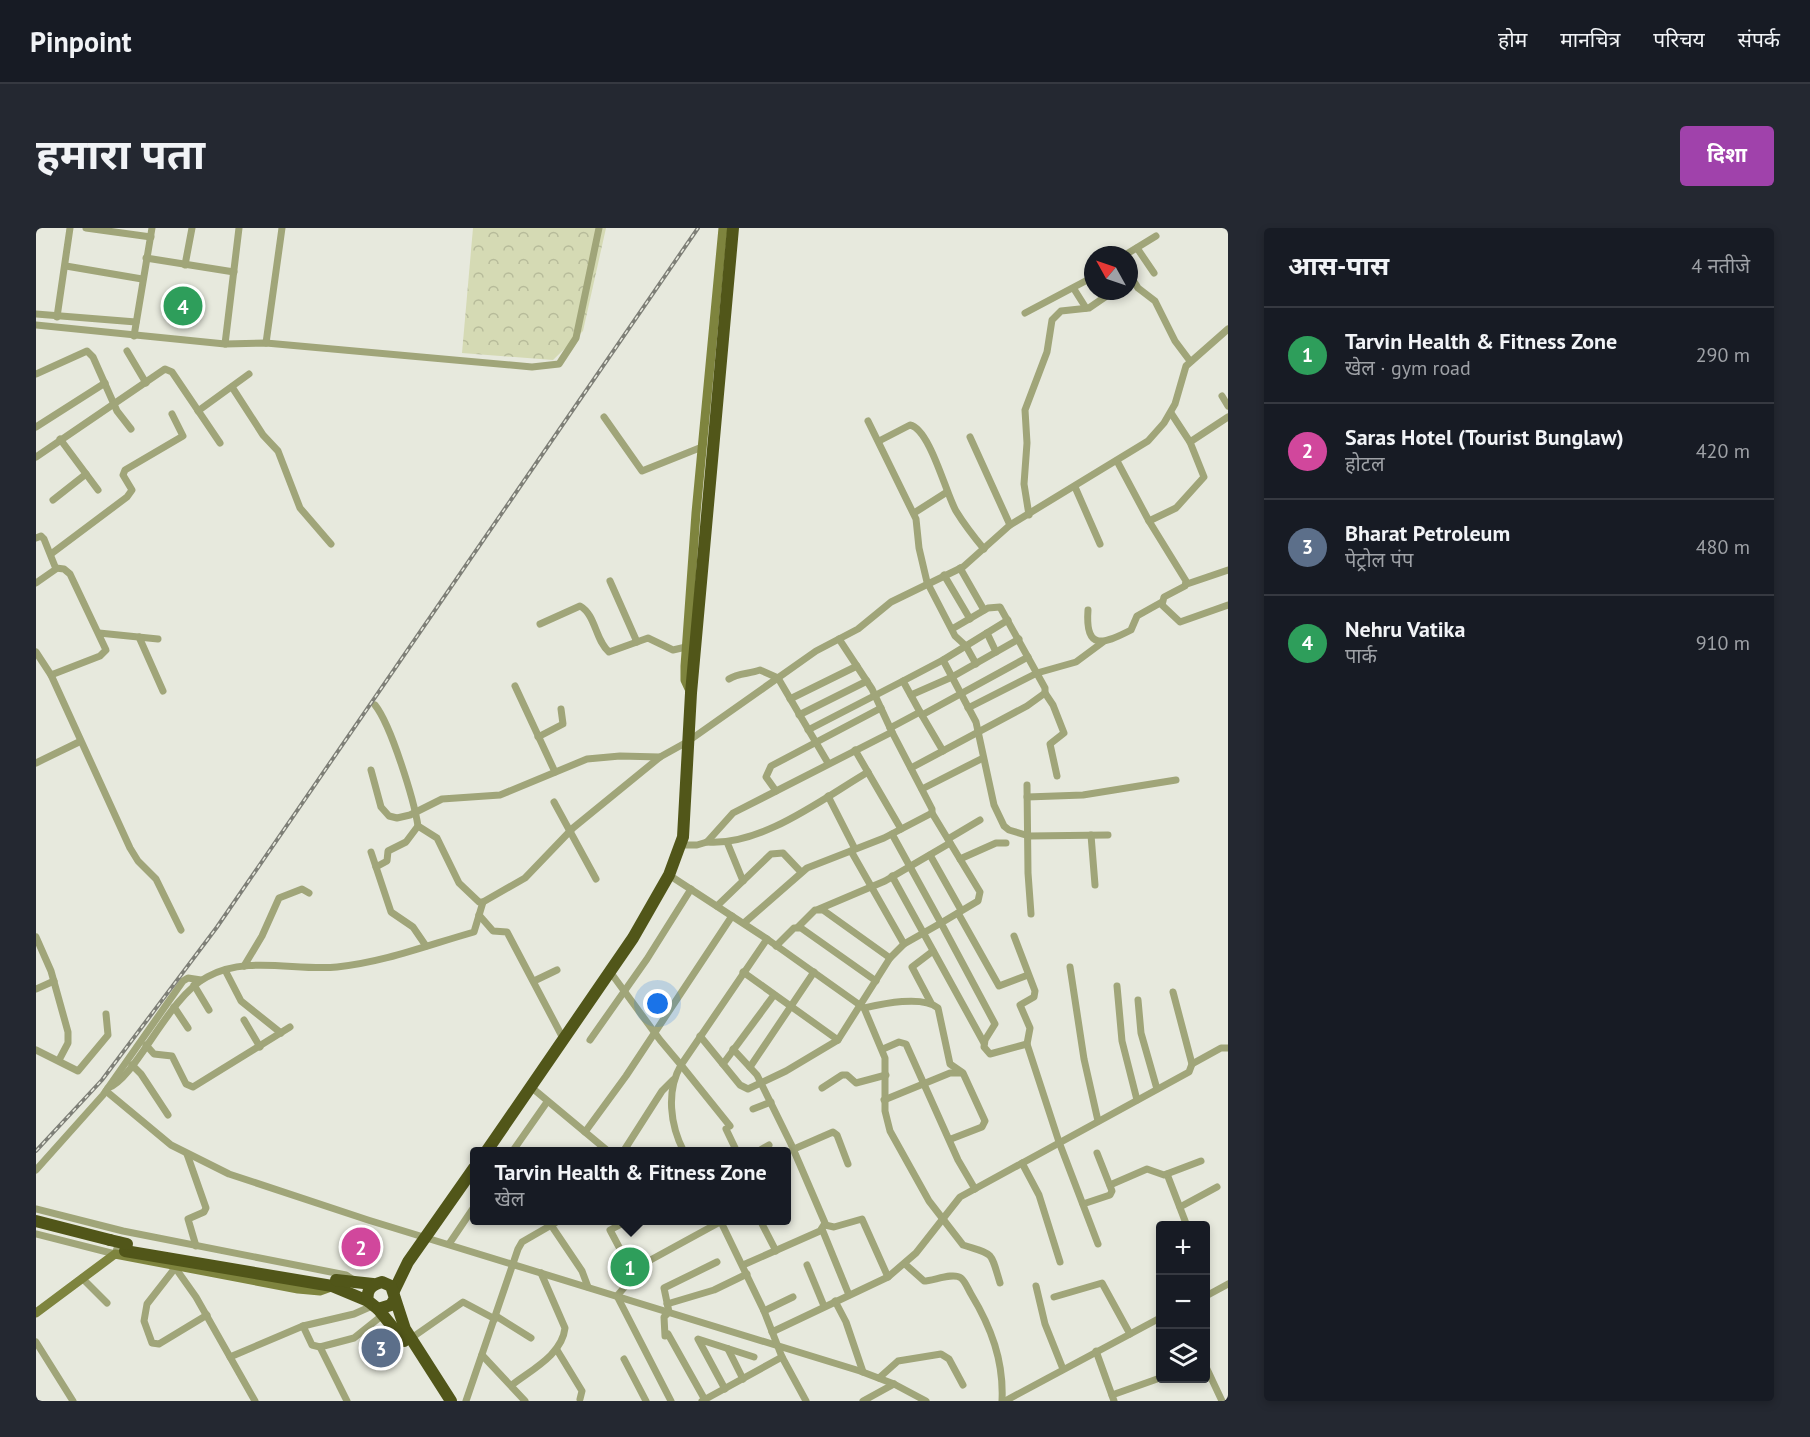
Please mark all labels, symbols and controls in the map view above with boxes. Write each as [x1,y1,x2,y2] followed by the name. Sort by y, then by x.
[30,23,132,60] text: Pinpoint
[1498,26,1527,53] text: होम
[1560,26,1620,53] text: मानचित्र
[1653,26,1705,53] text: परिचय
[1738,26,1780,53] text: संपर्क
[36,126,205,181] text: हमारा पता
[1680,126,1774,186] button: दिशा
[1084,246,1138,300] north arrow
[1288,249,1389,282] text: आस-पास
[1691,253,1750,279] text: 4 नतीजे
[164,284,202,328] pin: 4
[1345,327,1617,355] text: Tarvin Health & Fitness Zone
[1302,342,1313,368] text: 1
[1696,342,1750,368] text: 290 m
[1345,355,1471,381] text: खेल · gym road
[1345,423,1624,451] text: Saras Hotel (Tourist Bunglaw)
[1302,438,1313,464] text: 2
[1696,438,1750,464] text: 420 m
[1345,451,1384,477] text: होटल
[1345,519,1510,547] text: Bharat Petroleum
[1302,534,1313,560] text: 3
[1696,534,1750,560] text: 480 m
[1345,547,1413,573] text: पेट्रोल पंप
[1345,615,1465,643] text: Nehru Vatika
[1302,630,1313,656] text: 4
[1696,630,1750,656] text: 910 m
[1345,643,1377,669] text: पार्क
[643,989,672,1018] your location
[470,1147,791,1225] popup
[494,1158,767,1186] text: Tarvin Health & Fitness Zone
[494,1186,524,1212] text: खेल
[1156,1221,1210,1383] map controls
[1156,1221,1210,1275] button: +
[342,1224,380,1270] pin: 2
[610,1244,650,1290] pin: 1
[1156,1275,1210,1329] button: −
[362,1326,400,1370] pin: 3
[1156,1329,1210,1383] button: layers

